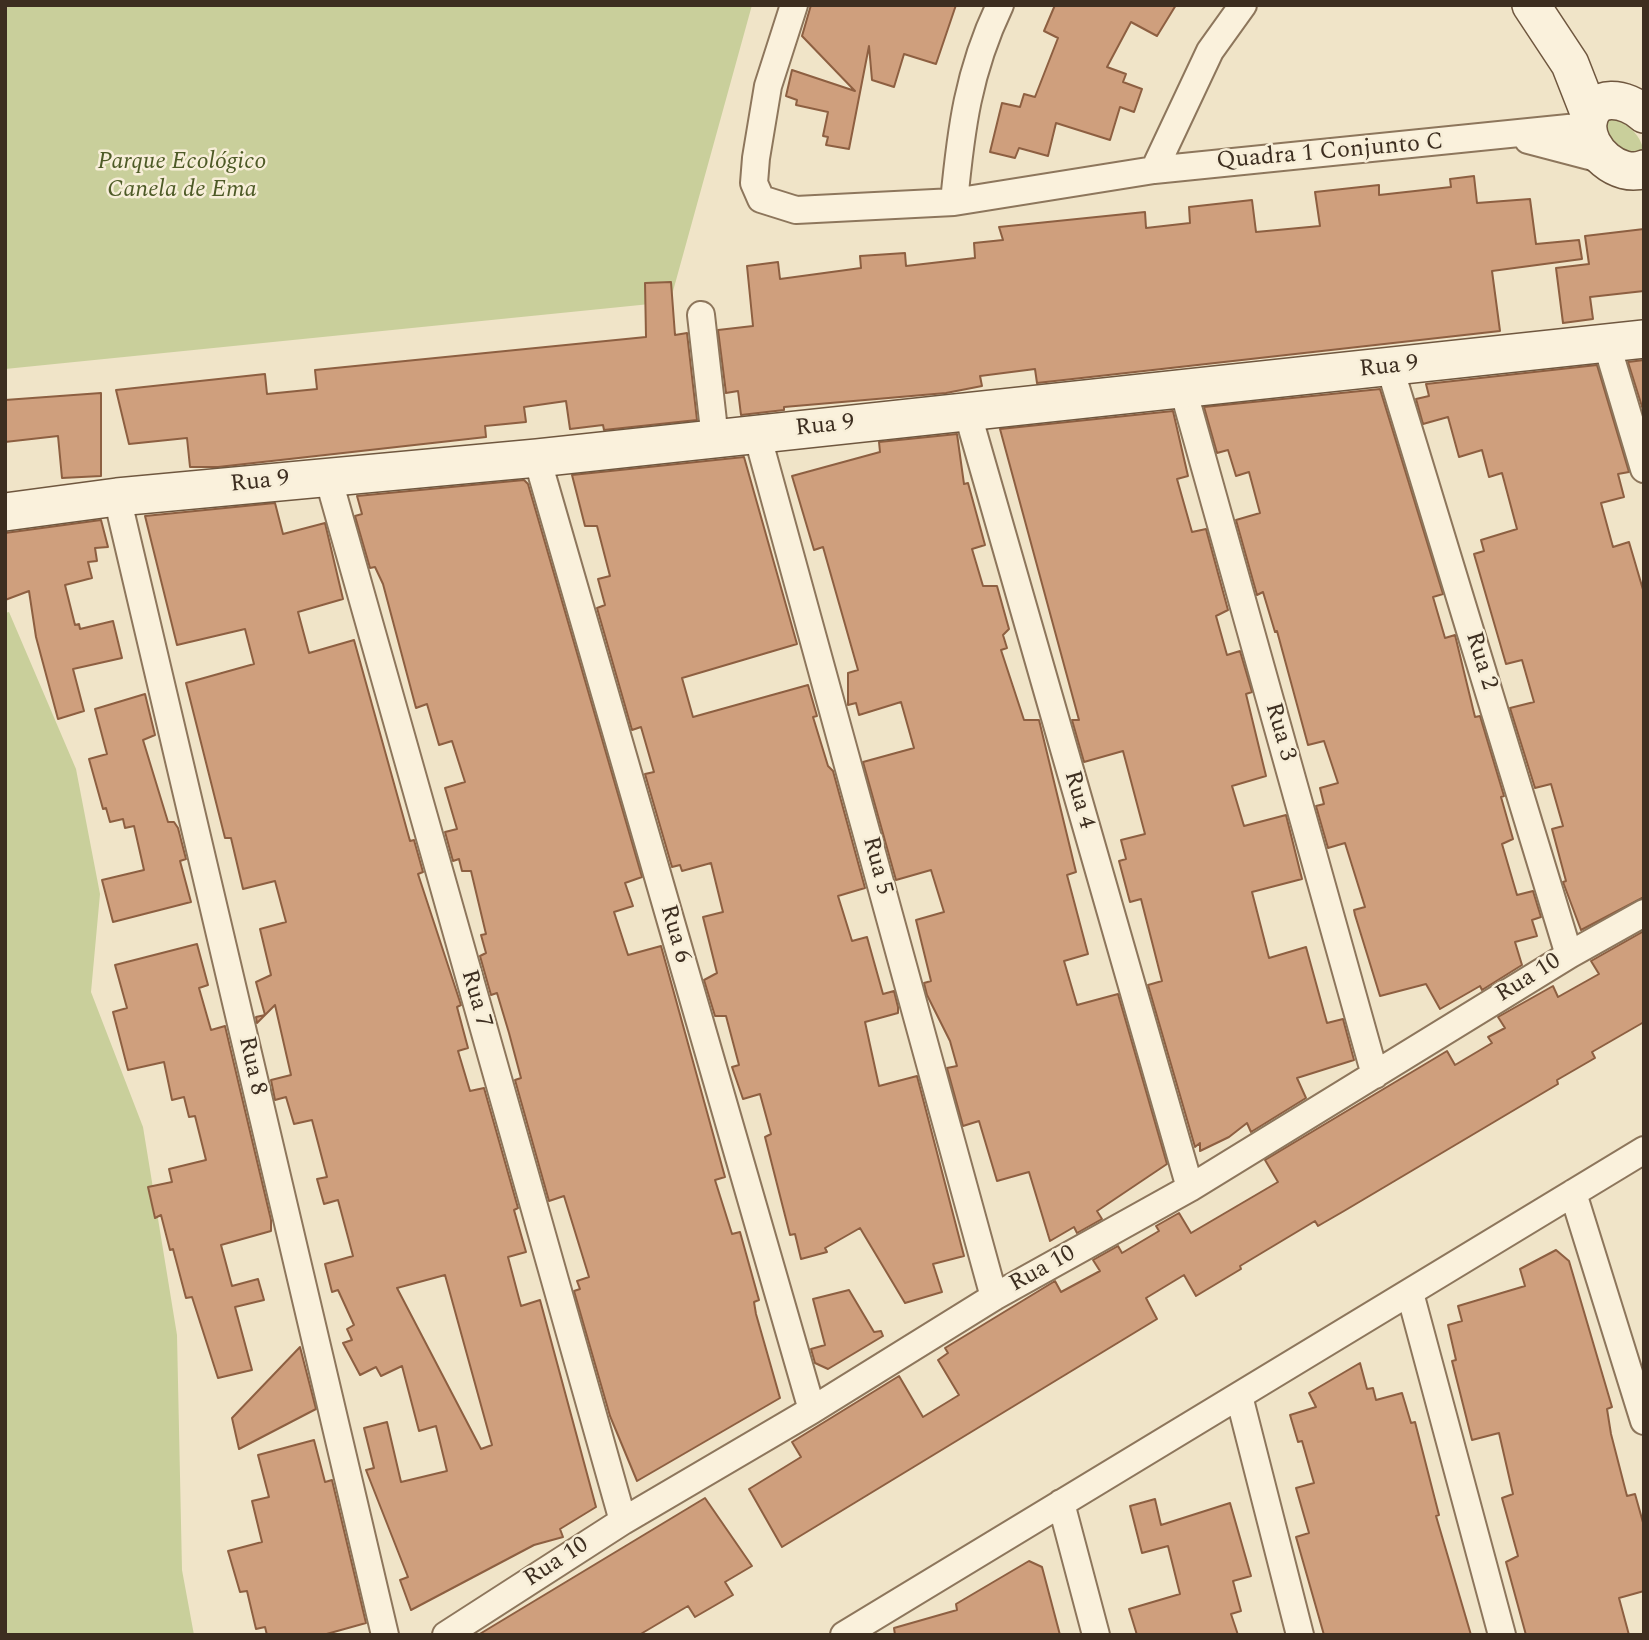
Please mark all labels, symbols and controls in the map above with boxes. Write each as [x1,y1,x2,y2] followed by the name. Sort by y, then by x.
[1215,129,1445,177] street label: Quadra 1 Conjunto C
[97,149,267,205] park label: Parque Ecológico Canela de Ema
[1358,351,1420,385] street label: Rua 9
[794,410,856,444] street label: Rua 9
[229,466,291,500] street label: Rua 9
[1458,629,1502,693] street label: Rua 2
[1257,700,1301,764] street label: Rua 3
[1056,768,1100,832] street label: Rua 4
[854,834,898,898] street label: Rua 5
[652,902,696,966] street label: Rua 6
[1491,948,1567,1010] street label: Rua 10
[453,967,497,1031] street label: Rua 7
[230,1034,272,1098] street label: Rua 8
[1005,1240,1081,1300] street label: Rua 10
[519,1532,595,1594] street label: Rua 10

